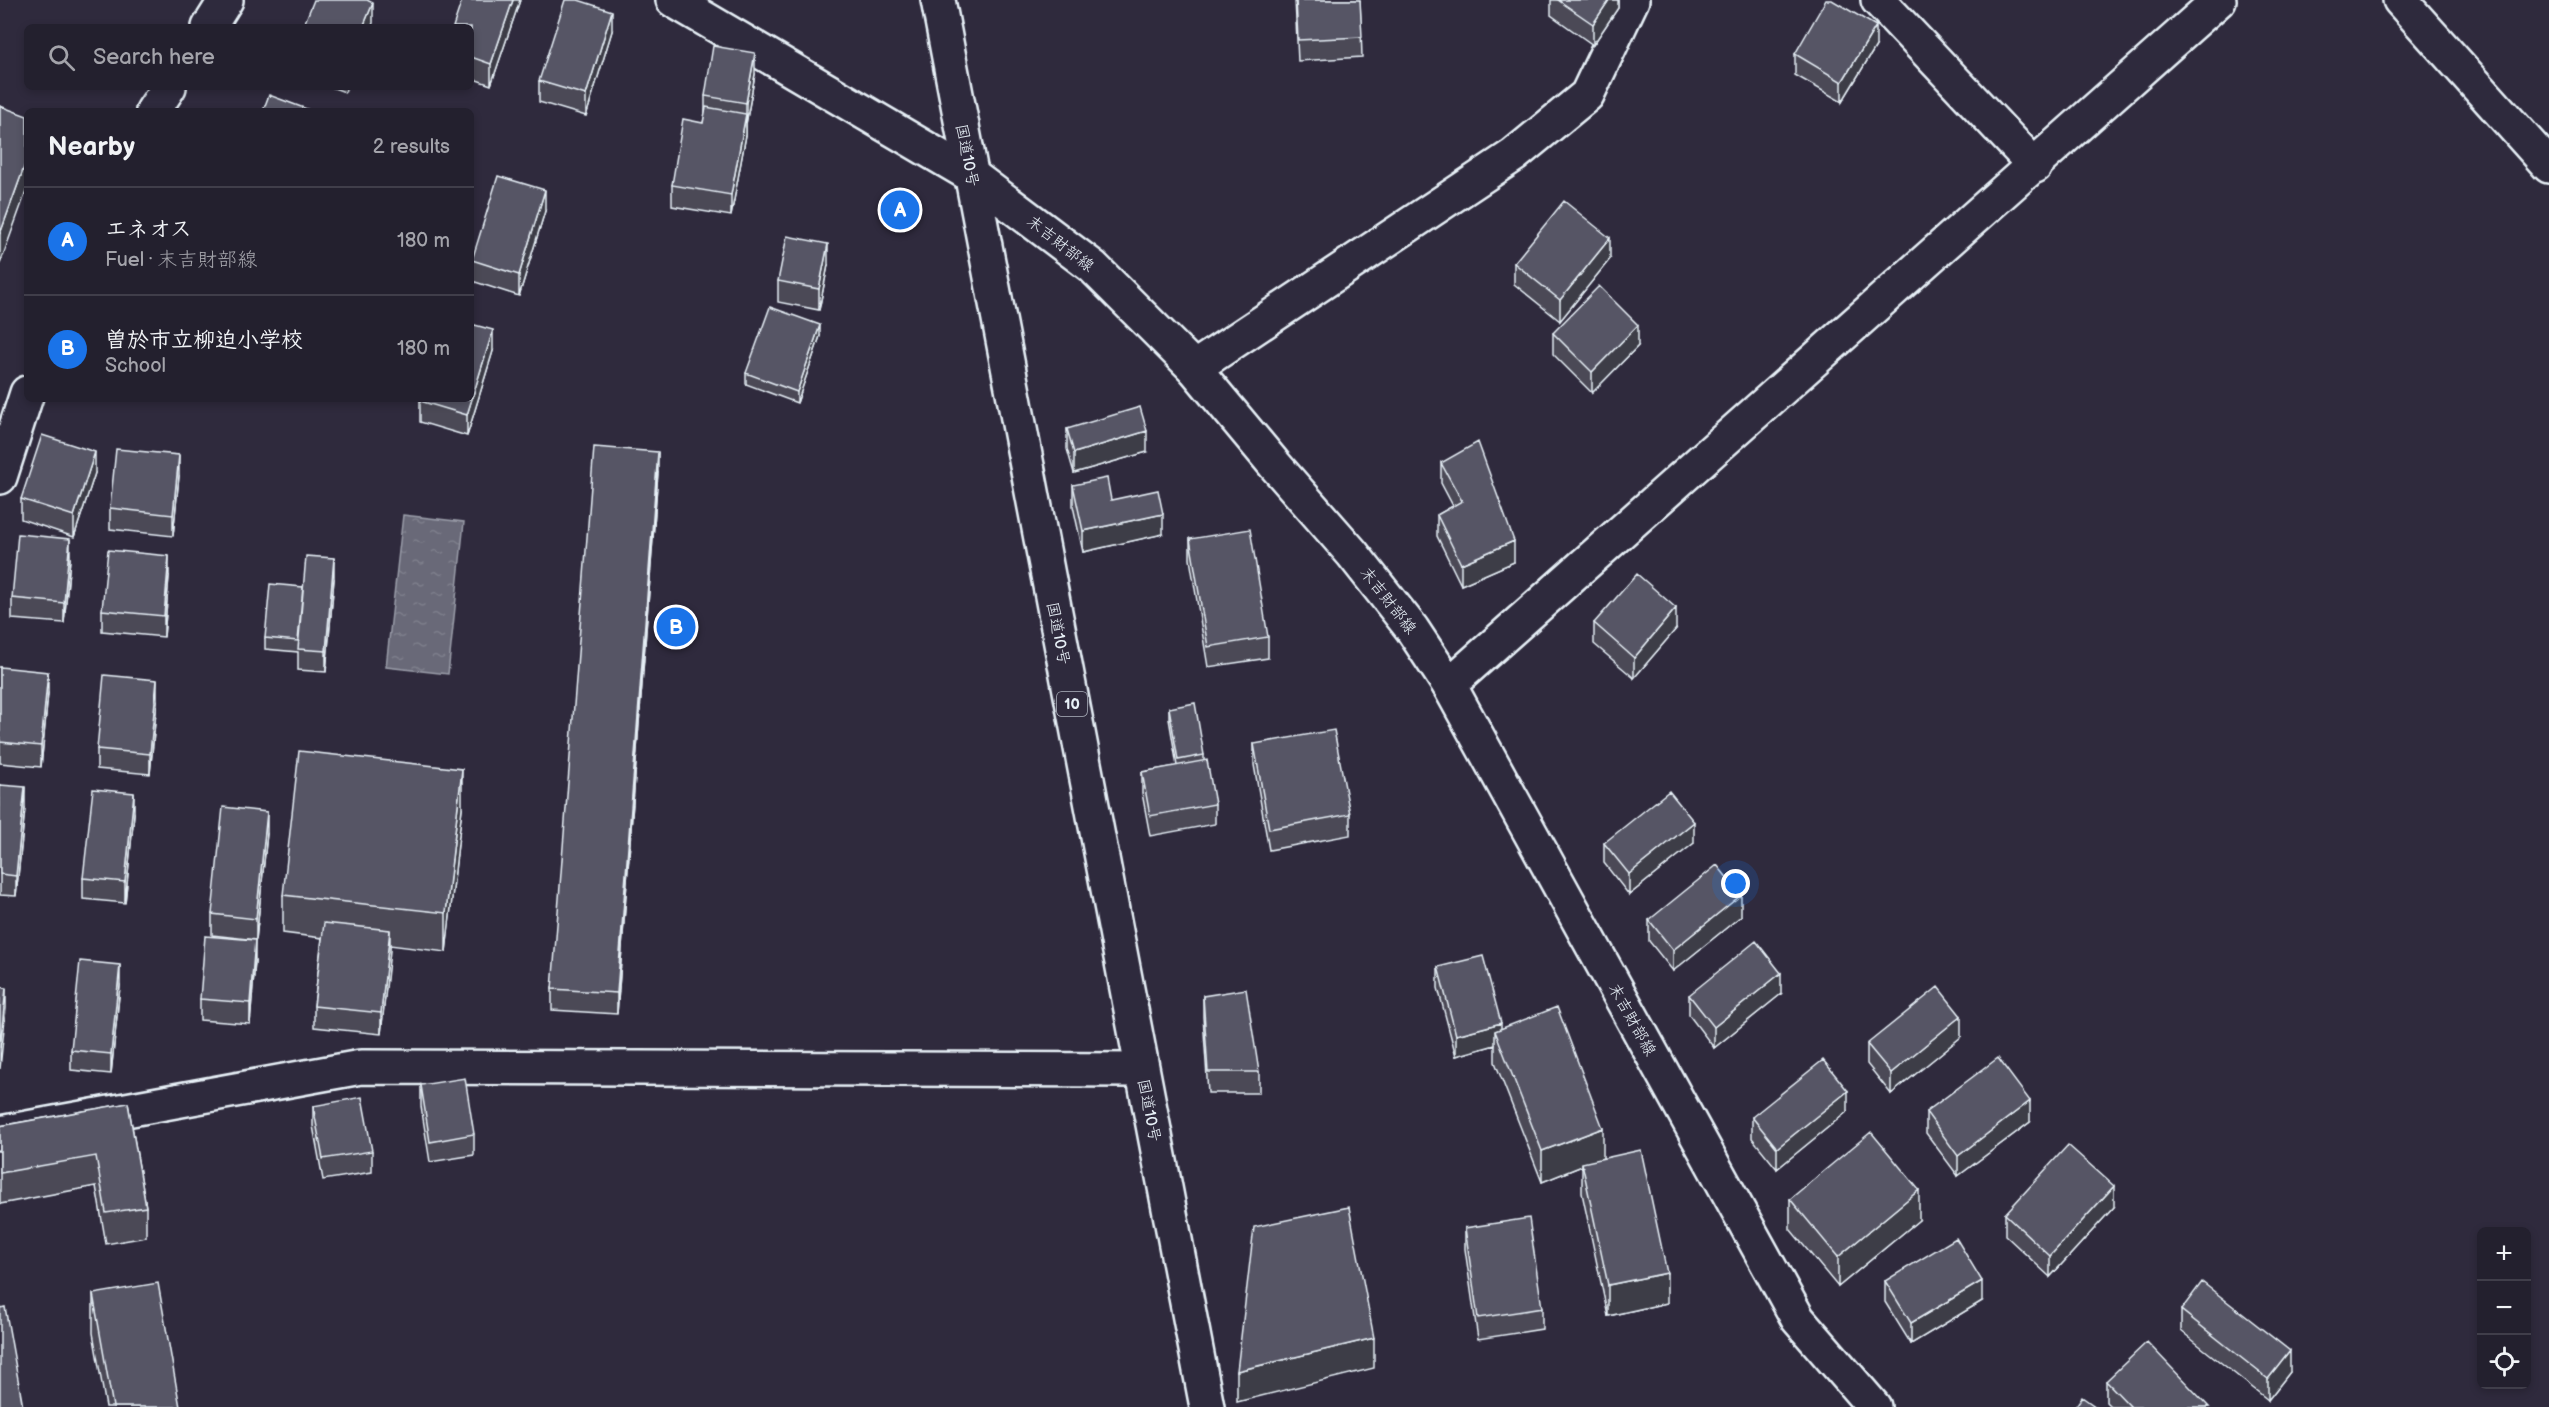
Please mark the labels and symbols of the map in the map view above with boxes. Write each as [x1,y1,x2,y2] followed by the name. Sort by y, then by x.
[951,122,982,188] street label: 国道10号
[880,188,920,232] pin: A
[1023,212,1097,276] street label: 末吉財部線
[1356,564,1420,638] street label: 末吉財部線
[1042,600,1073,666] street label: 国道10号
[656,604,696,650] pin: B
[1057,692,1087,716] road number: 10
[1721,869,1750,898] your location
[1604,980,1659,1059] street label: 末吉財部線
[1133,1077,1164,1143] street label: 国道10号

